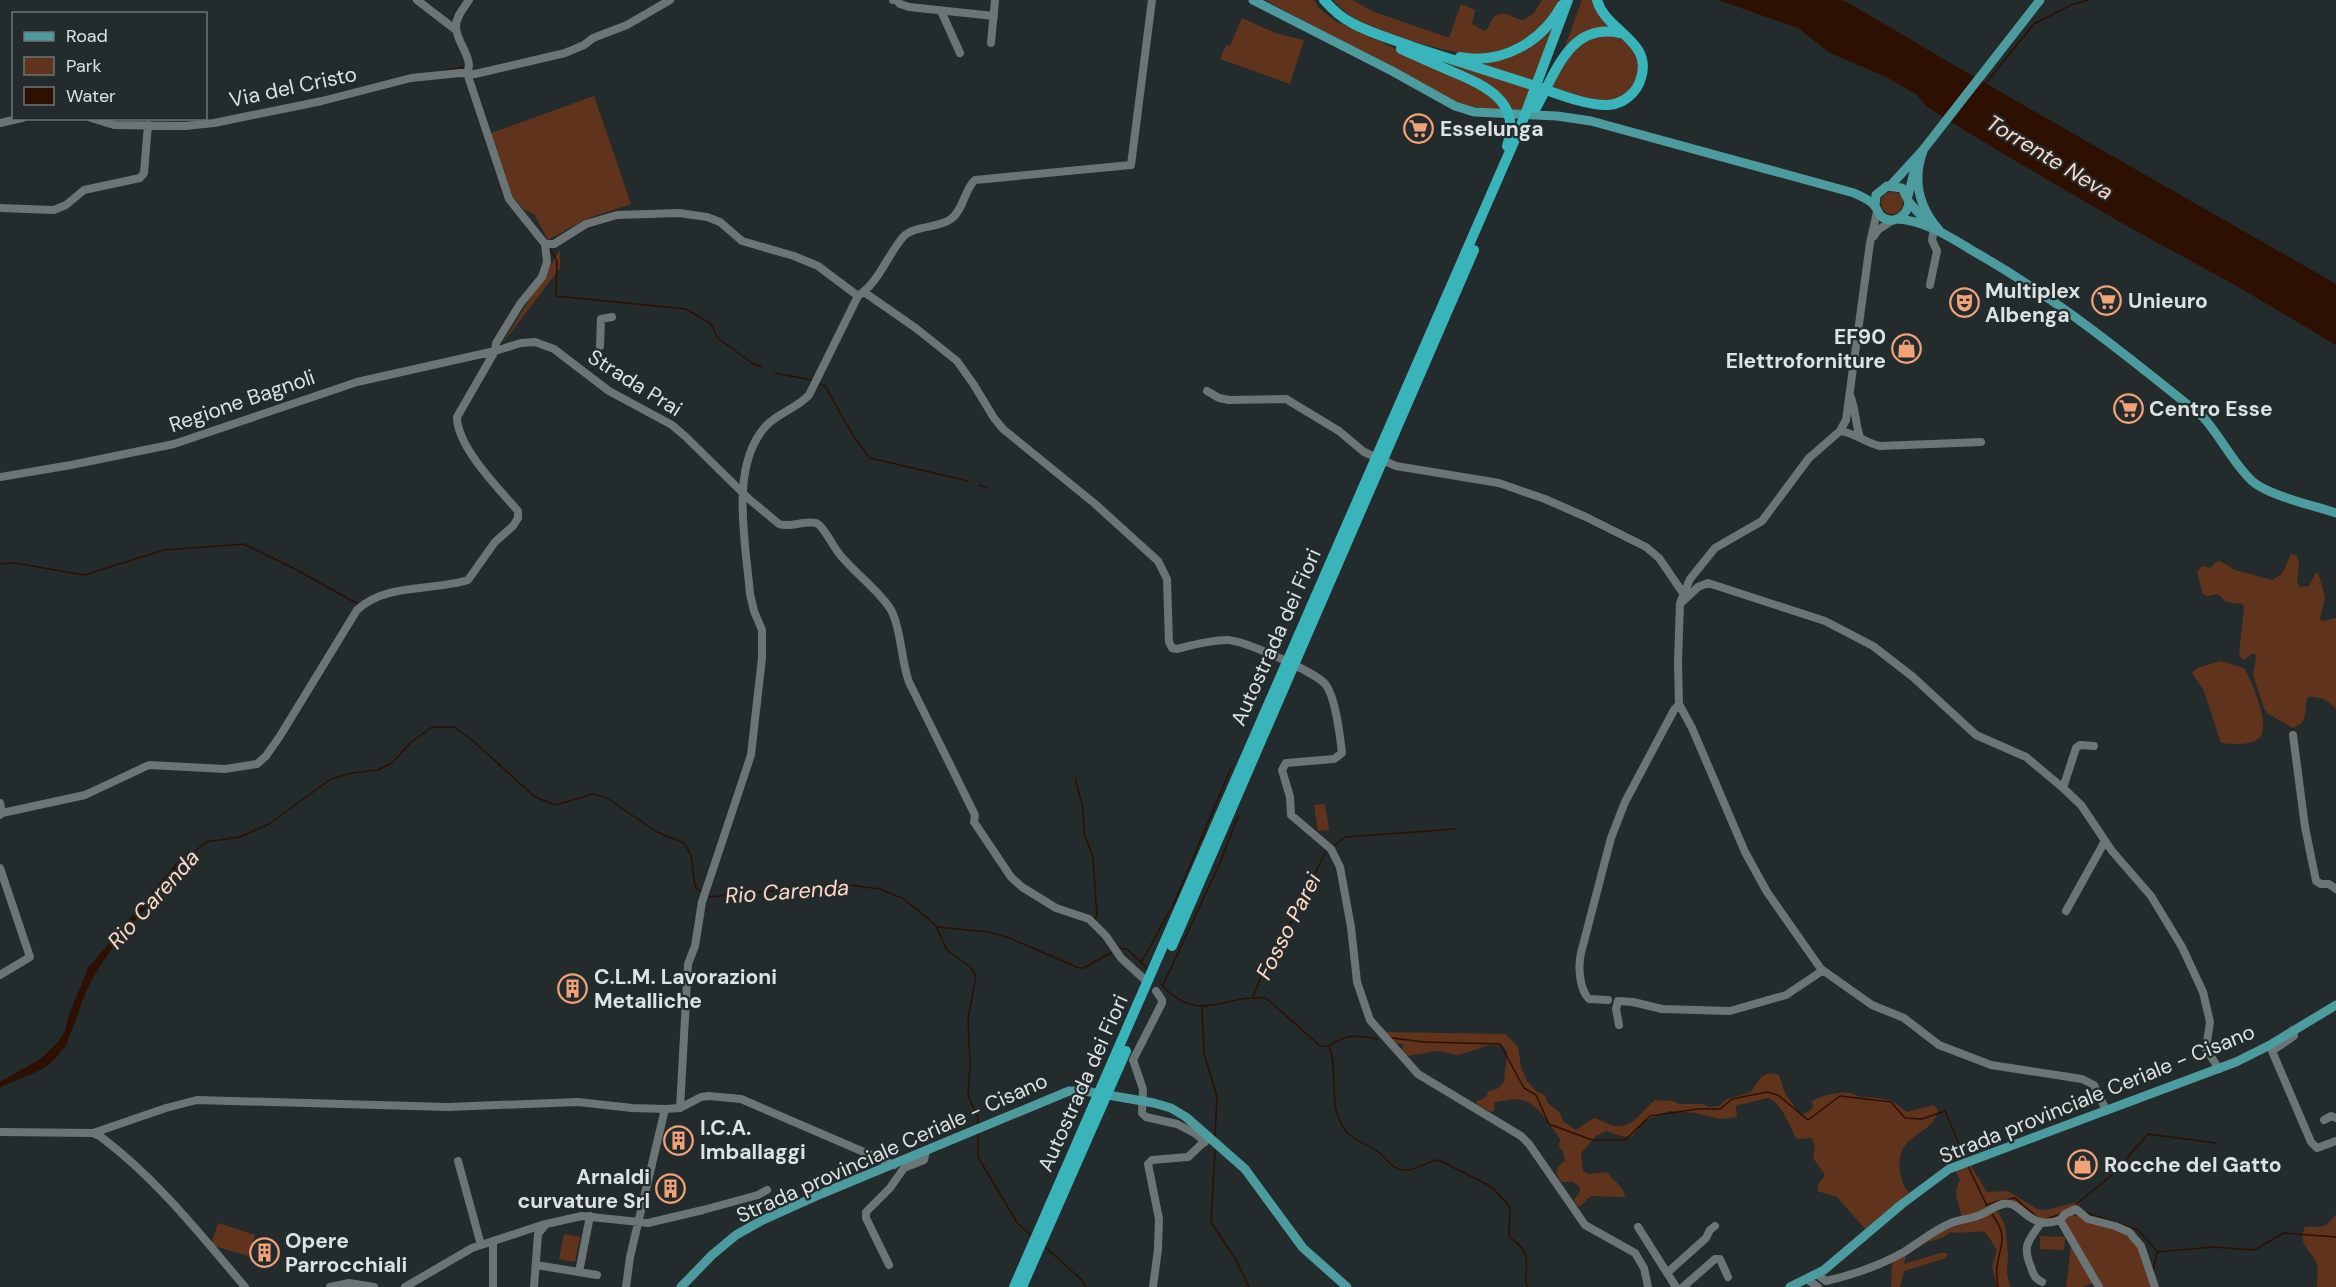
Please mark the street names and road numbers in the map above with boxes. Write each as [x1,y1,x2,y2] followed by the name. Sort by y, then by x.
[227,60,359,114] street label: Via del Cristo
[583,343,687,423] street label: Strada Prai
[165,363,319,439] street label: Regione Bagnoli
[1224,544,1328,730] street label: Autostrada dei Fiori
[1031,990,1135,1176] street label: Autostrada dei Fiori
[1935,1018,2259,1170] street label: Strada provinciale Ceriale - Cisano
[732,1066,1052,1230] street label: Strada provinciale Ceriale - Cisano

